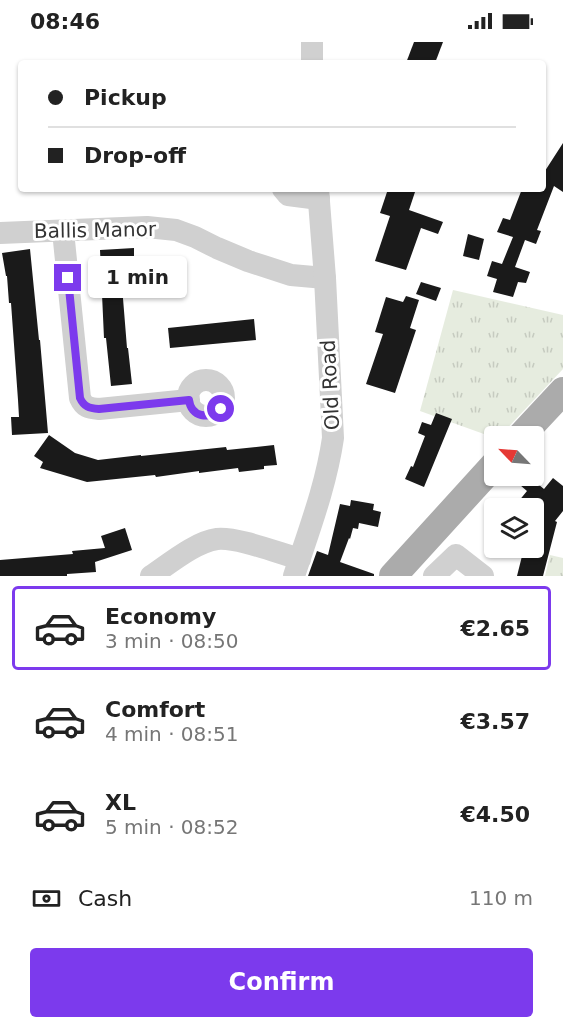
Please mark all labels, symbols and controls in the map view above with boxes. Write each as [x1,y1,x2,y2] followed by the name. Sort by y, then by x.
[30,9,100,34] text: 08:46
[84,85,167,110] text: Pickup
[84,143,186,168] text: Drop-off
[34,217,157,243] street label: Ballis Manor
[89,257,188,299] callout: 1 min
[54,264,81,291] route end
[106,265,169,289] text: 1 min
[316,339,344,431] street label: Old Road
[207,395,234,422] route start
[484,426,544,486] north arrow
[484,426,544,558] map controls
[484,498,544,558] button: layers
[33,601,87,655] icon: car
[105,604,216,629] text: Economy
[460,616,530,641] text: €2.65
[105,629,239,653] text: 3 min · 08:50
[33,694,87,748] icon: car
[105,697,205,722] text: Comfort
[460,709,530,734] text: €3.57
[105,722,239,746] text: 4 min · 08:51
[33,787,87,841] icon: car
[105,790,136,815] text: XL
[460,802,530,827] text: €4.50
[105,815,239,839] text: 5 min · 08:52
[30,882,63,915] icon: cash
[78,886,132,911] text: Cash
[469,886,533,910] text: 110 m
[30,948,533,1017] button: Confirm

